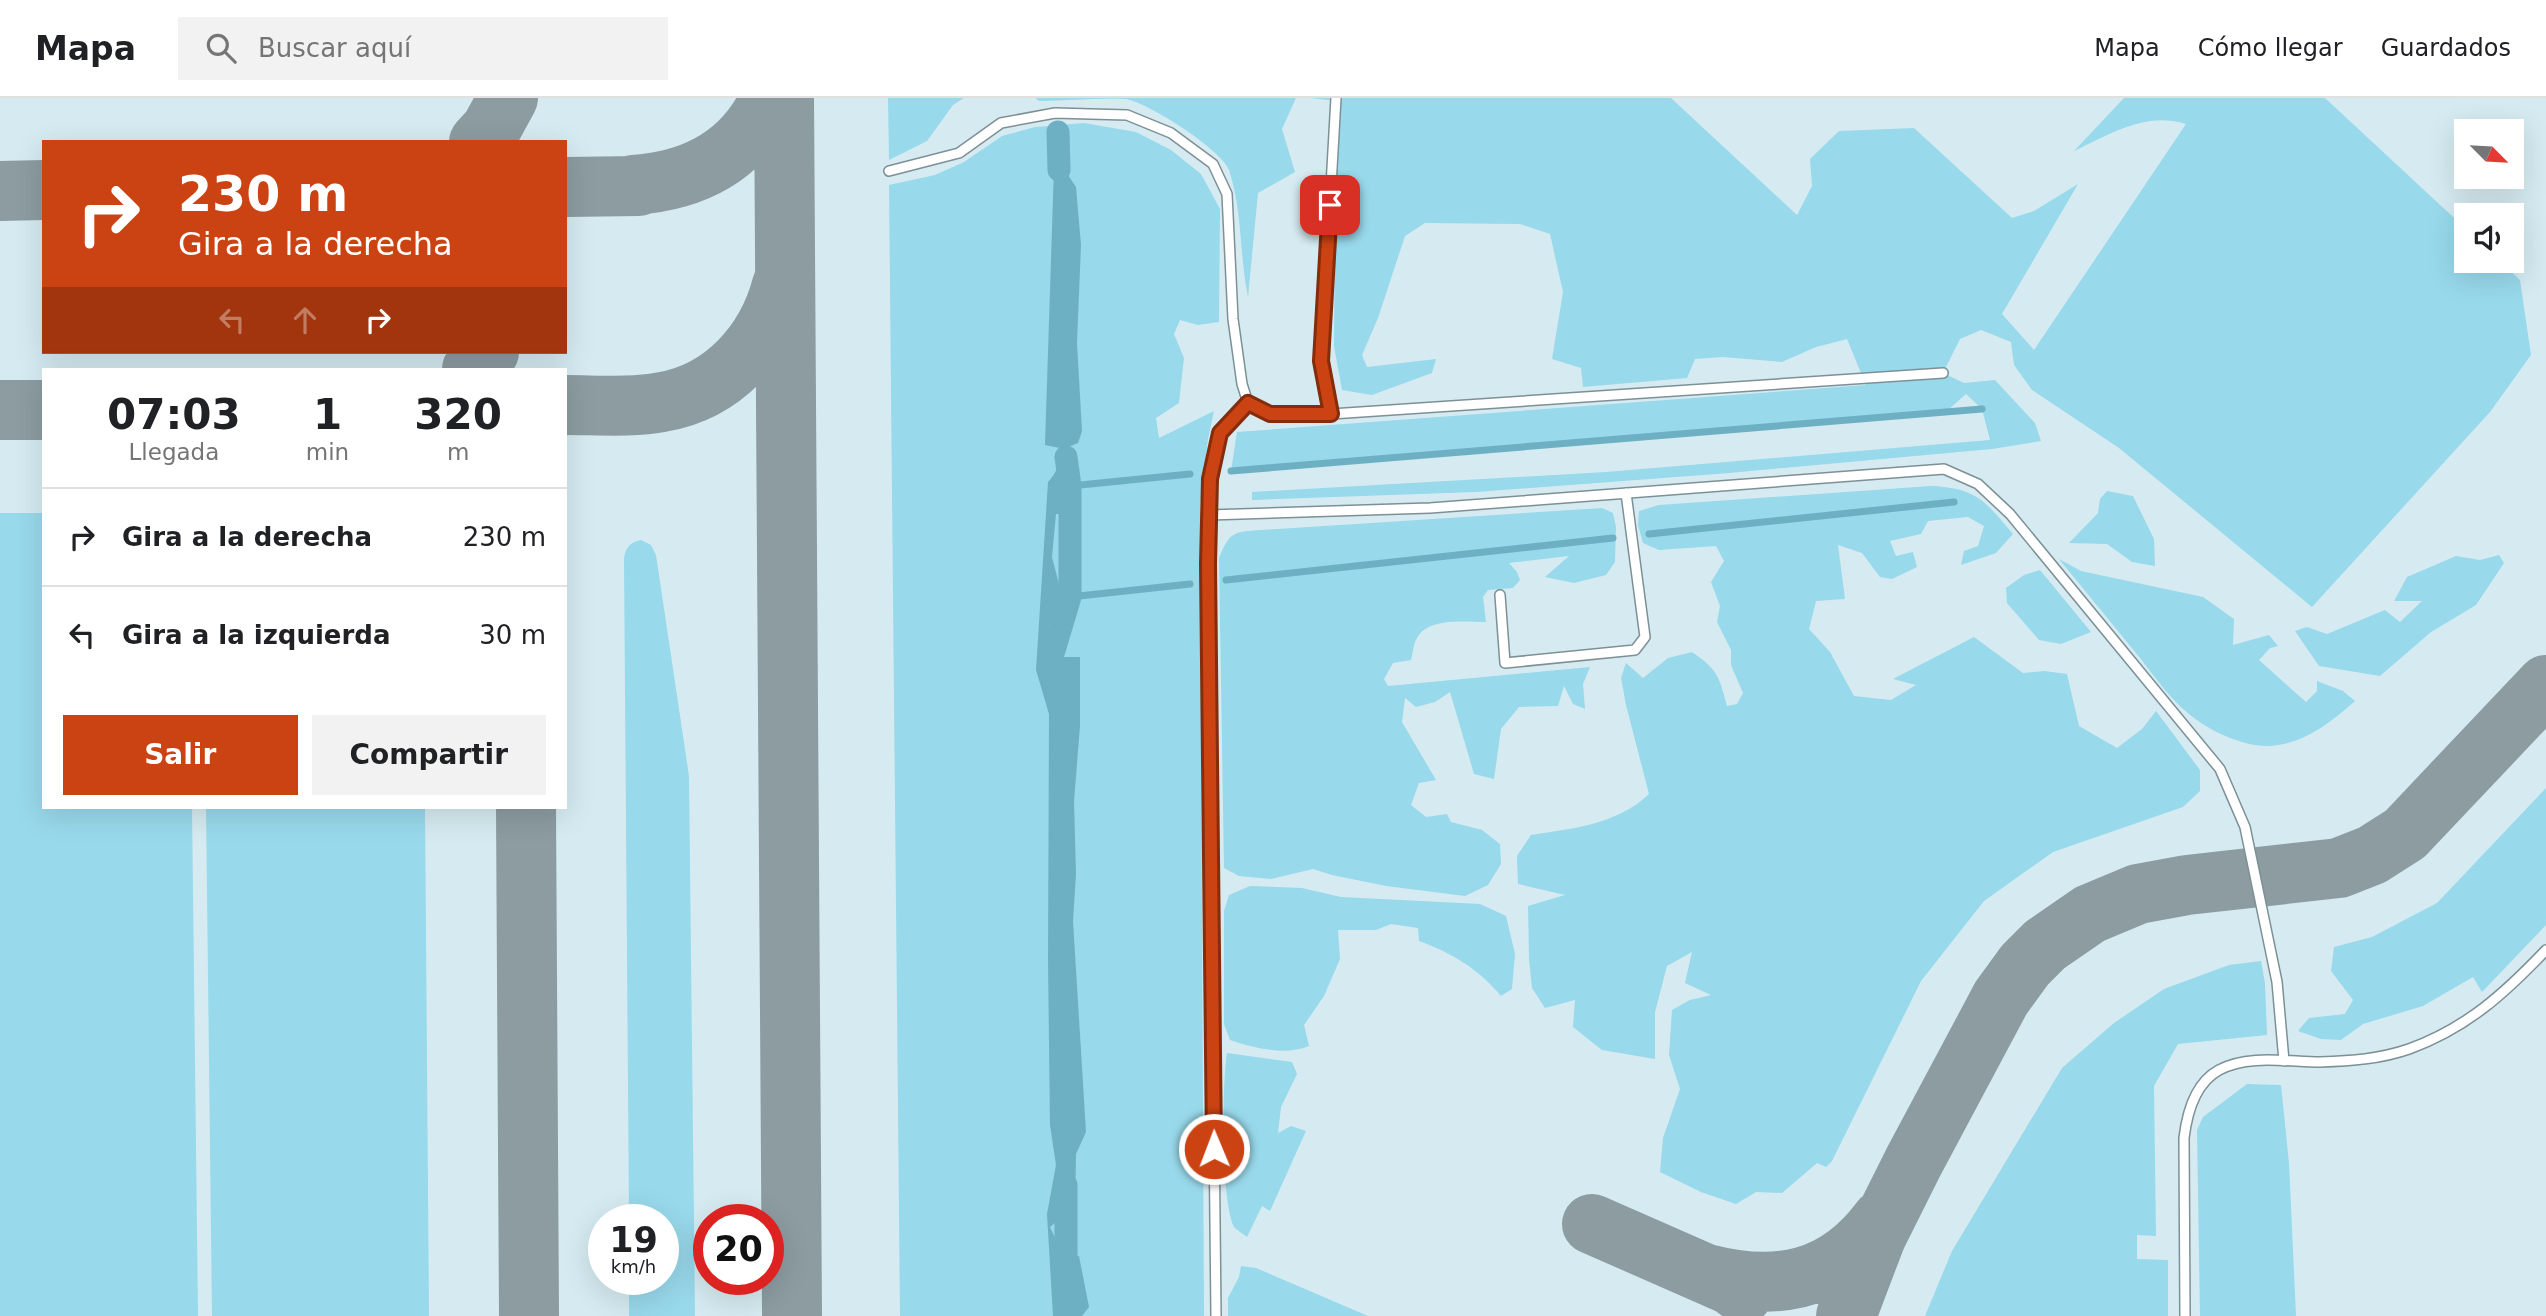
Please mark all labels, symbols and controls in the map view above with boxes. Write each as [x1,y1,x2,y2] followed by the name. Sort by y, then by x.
[178,17,668,80] search box
[35,29,136,68] text: Mapa
[202,29,240,67] icon: search
[258,33,411,63] text: Buscar aquí
[2094,34,2160,62] text: Mapa
[2198,34,2343,62] text: Cómo llegar
[2381,34,2511,62] text: Guardados
[2454,119,2524,189] north arrow
[2454,119,2524,273] map controls
[178,166,348,223] text: 230 m
[63,168,154,259] icon: right
[1300,175,1360,235] pin
[1311,186,1349,224] icon: arrive
[2454,203,2524,273] button: sound
[178,225,453,263] text: Gira a la derecha
[213,301,251,339] icon: left
[286,301,324,339] icon: ahead
[359,301,397,339] icon: right
[107,390,241,439] text: 07:03
[313,390,342,439] text: 1
[414,390,502,439] text: 320
[129,439,219,465] text: Llegada
[306,439,349,465] text: min
[447,439,469,465] text: m
[63,518,101,556] icon: right
[122,522,372,552] text: Gira a la derecha
[463,522,546,552] text: 230 m
[63,616,101,654] icon: left
[122,620,390,650] text: Gira a la izquierda
[479,620,546,650] text: 30 m
[63,715,298,795] button: Salir
[312,715,546,795] button: Compartir
[1177,1112,1251,1186] position arrow
[693,1204,784,1295] speed limit sign: 20
[609,1220,658,1260] text: 19
[611,1256,656,1277] text: km/h

